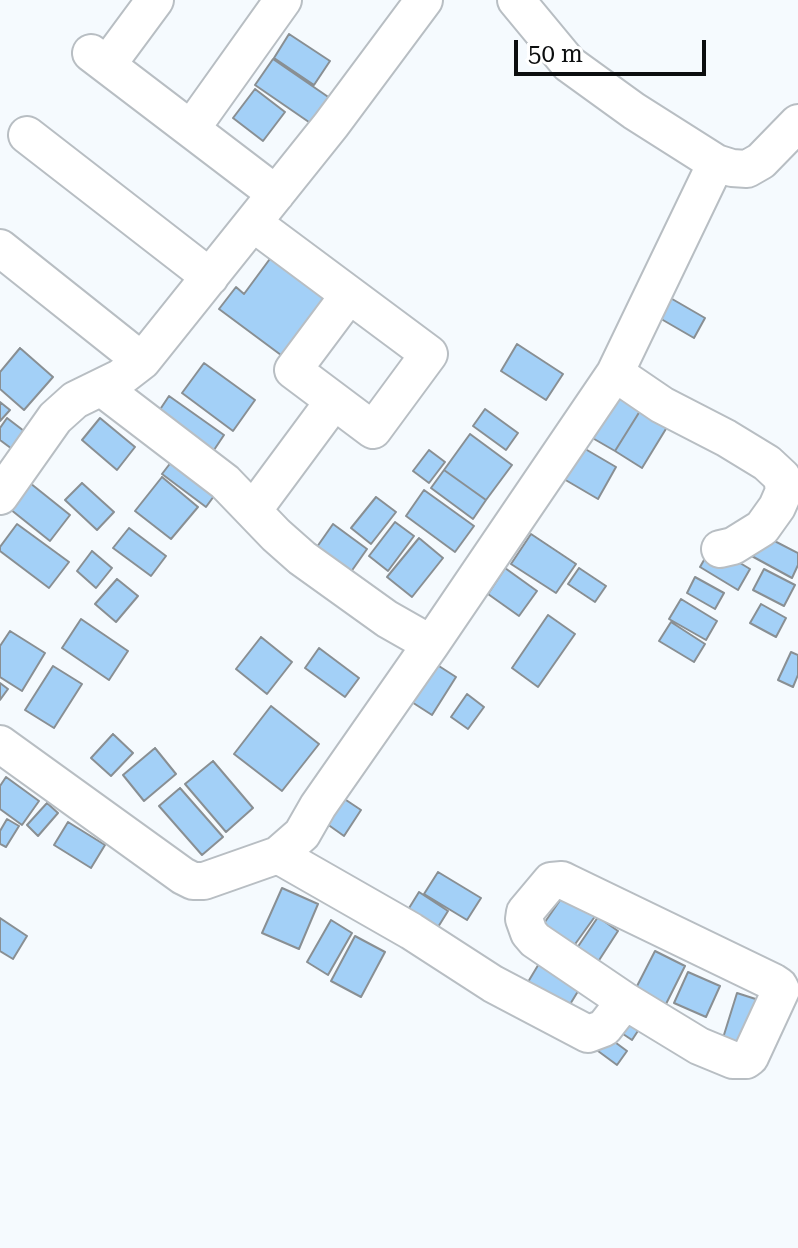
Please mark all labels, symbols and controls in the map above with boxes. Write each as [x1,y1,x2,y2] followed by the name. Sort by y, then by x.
[518,24,710,74] scale bar
[528,40,583,68] text: 50 m

